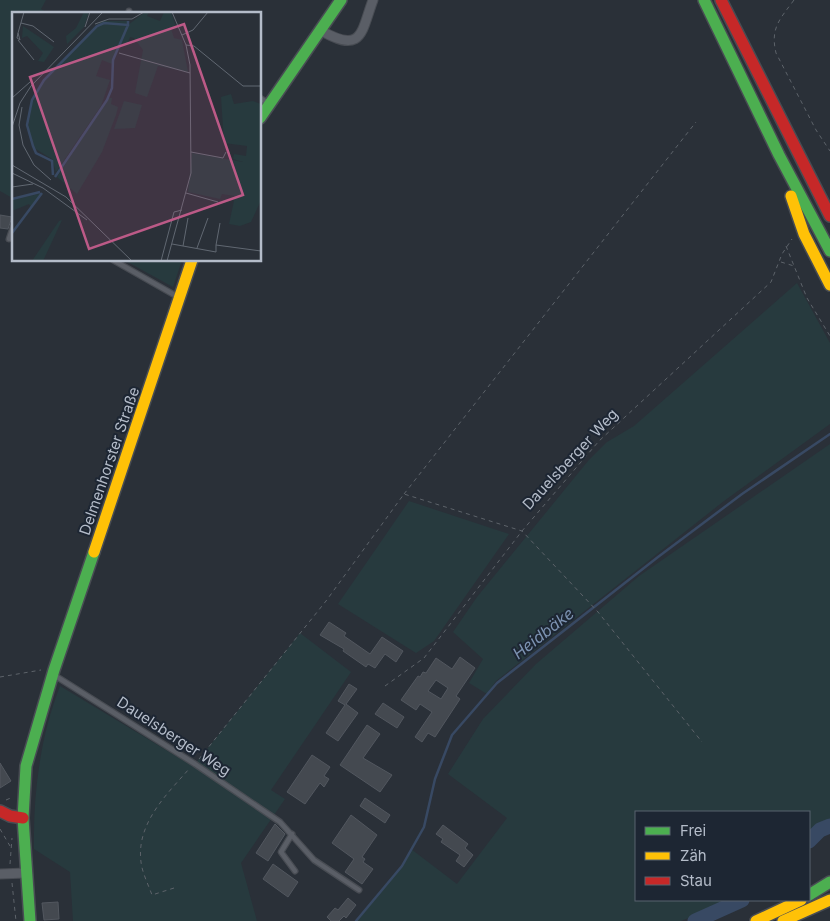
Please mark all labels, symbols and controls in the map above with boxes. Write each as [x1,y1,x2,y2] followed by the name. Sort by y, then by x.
[12,12,261,261] inset map
[75,384,143,538] street label: Delmenhorster Straße
[518,404,622,514] street label: Dauelsberger Weg
[508,603,578,663] water label: Heidbäke
[114,692,234,780] street label: Dauelsberger Weg
[635,811,810,901] legend
[680,821,706,840] text: Frei
[680,846,707,865] text: Zäh
[680,871,712,890] text: Stau

